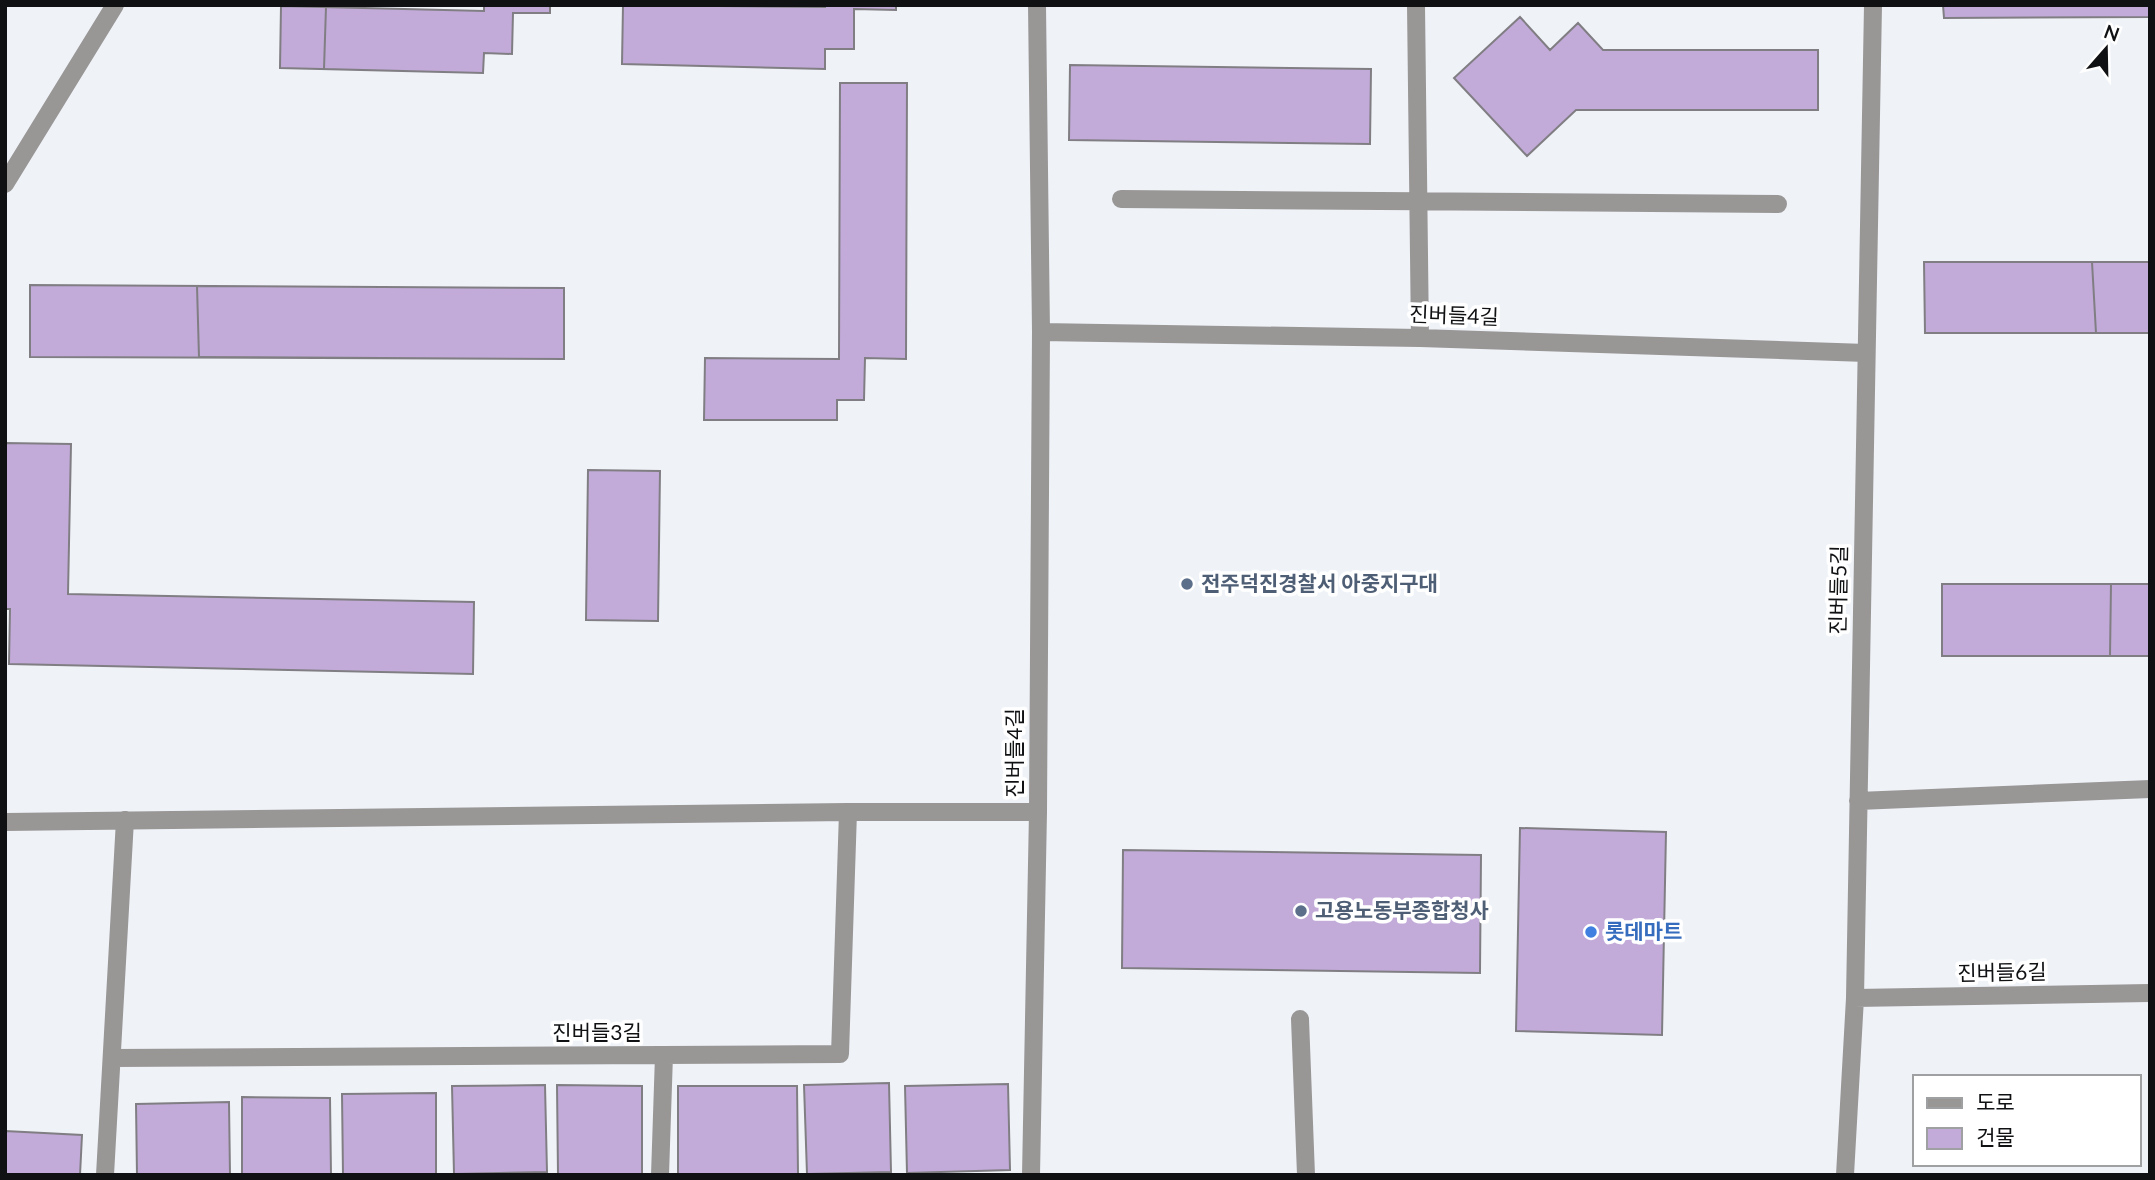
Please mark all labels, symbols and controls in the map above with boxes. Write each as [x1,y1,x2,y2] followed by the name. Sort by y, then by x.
[2071,14,2141,84] north arrow
[2101,19,2123,46] text: N
[1409,300,1499,329] street label: 진버들4길
[1824,545,1851,635] street label: 진버들5길
[1201,570,1438,595] place label: 전주덕진경찰서 아중지구대
[1179,576,1195,592] marker: 전주덕진경찰서 아중지구대
[1001,708,1026,798] street label: 진버들4길
[1315,897,1489,922] place label: 고용노동부종합청사
[1293,903,1309,919] marker: 고용노동부종합청사
[1605,918,1682,943] place label: 롯데마트
[1583,924,1599,940] marker: 롯데마트
[1957,958,2047,985] street label: 진버들6길
[552,1019,642,1044] street label: 진버들3길
[1913,1075,2141,1166] legend
[1976,1089,2015,1114] text: 도로
[1976,1124,2015,1149] text: 건물

